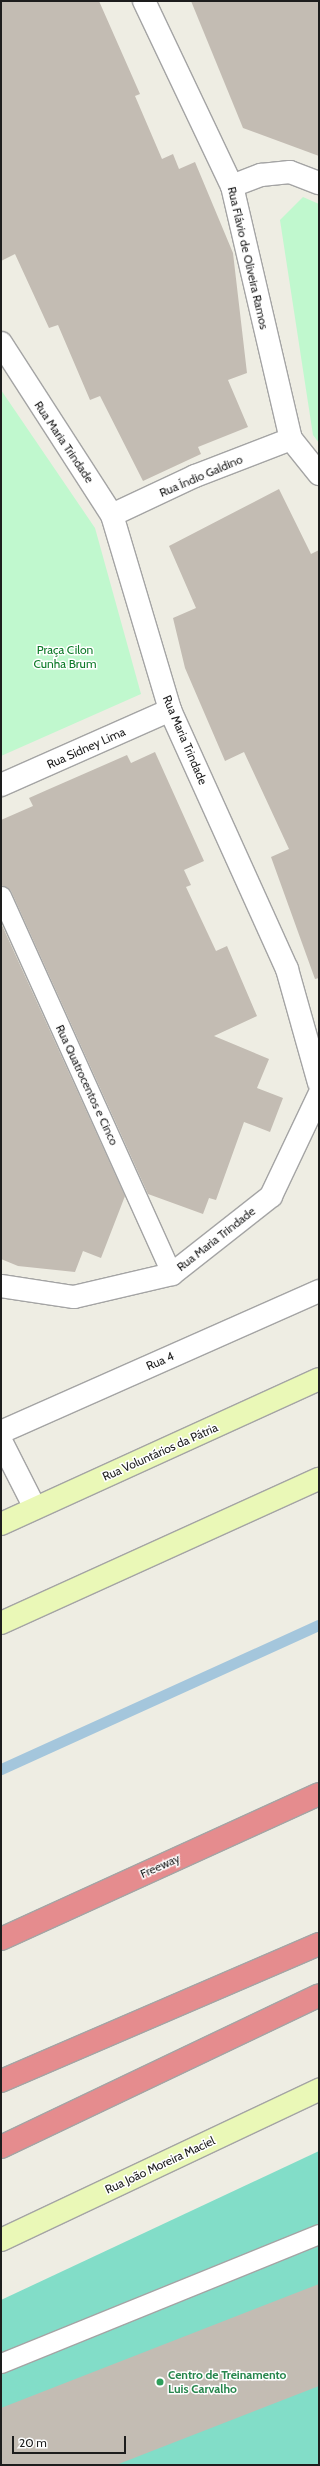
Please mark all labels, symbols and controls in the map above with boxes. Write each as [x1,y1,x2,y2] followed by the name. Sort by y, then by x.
[225,185,271,331] street label: Rua Flávio de Oliveira Ramos
[31,398,97,486] street label: Rua Maria Trindade
[157,452,245,500] street label: Rua Índio Galdino
[34,643,96,671] park label: Praça Cilon Cunha Brum
[160,693,210,787] street label: Rua Maria Trindade
[45,724,127,772] street label: Rua Sidney Lima
[53,1022,121,1148] street label: Rua Quatrocentos e Cinco
[174,1204,258,1274] street label: Rua Maria Trindade
[144,1349,176,1373] street label: Rua 4
[100,1420,220,1484] street label: Rua Voluntários da Pátria
[138,1851,182,1881] street label: Freeway
[103,2133,217,2197] street label: Rua João Moreira Maciel
[168,2368,286,2396] place label: Centro de Treinamento Luis Carvalho
[155,2377,165,2387] marker: Centro de Treinamento Luis Carvalho
[14,2428,128,2454] scale bar
[19,2435,47,2450] text: 20 m

